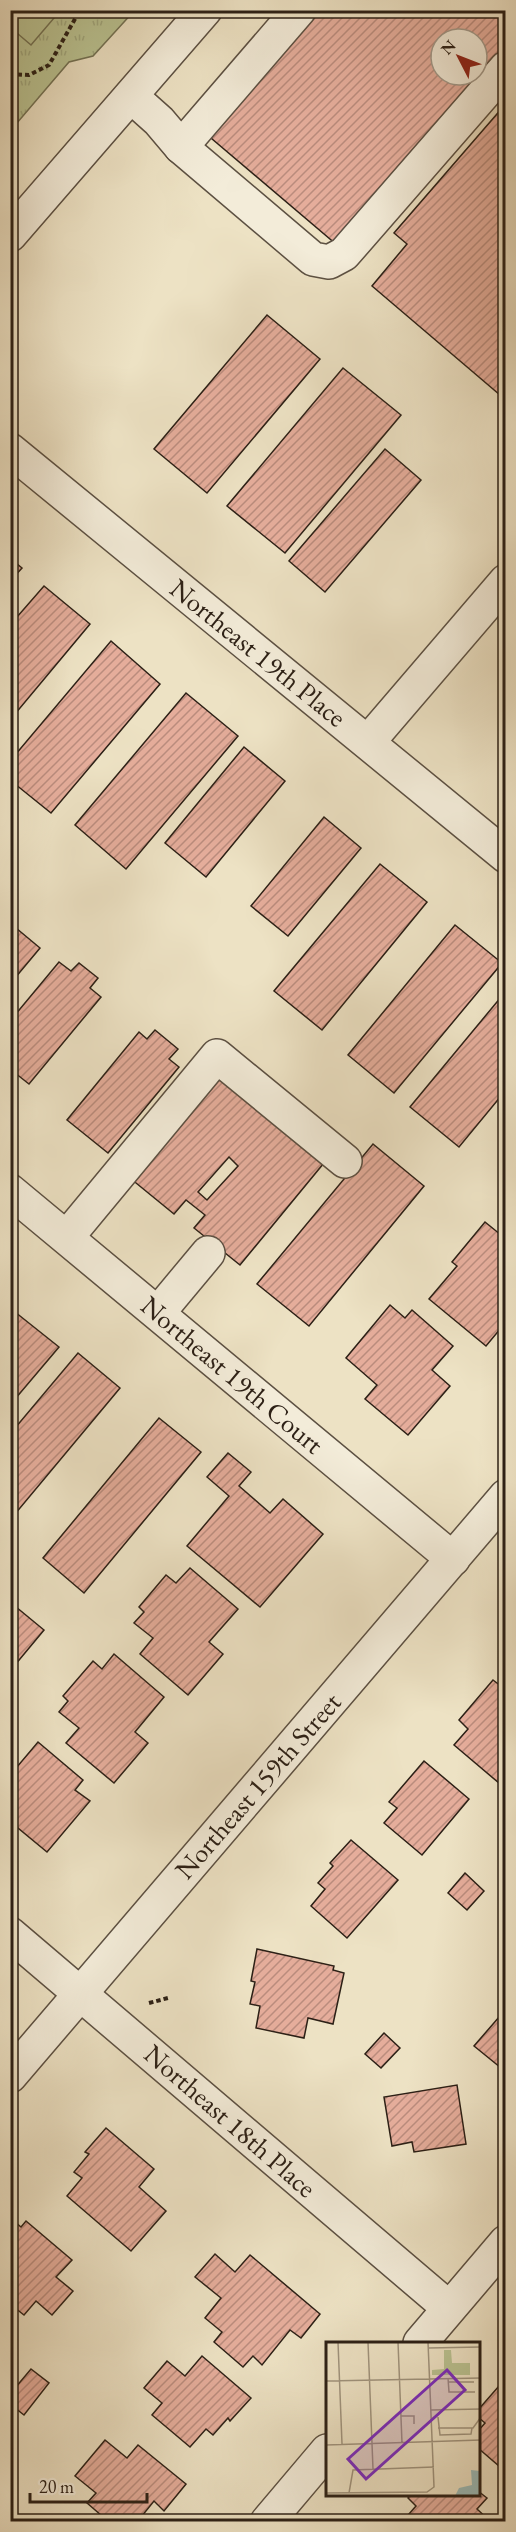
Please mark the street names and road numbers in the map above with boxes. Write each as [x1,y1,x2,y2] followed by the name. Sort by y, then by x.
[163,571,354,734] street label: Northeast 19th Place
[134,1288,331,1462] street label: Northeast 19th Court
[167,1685,349,1886] street label: Northeast 159th Street
[137,2036,324,2205] street label: Northeast 18th Place

